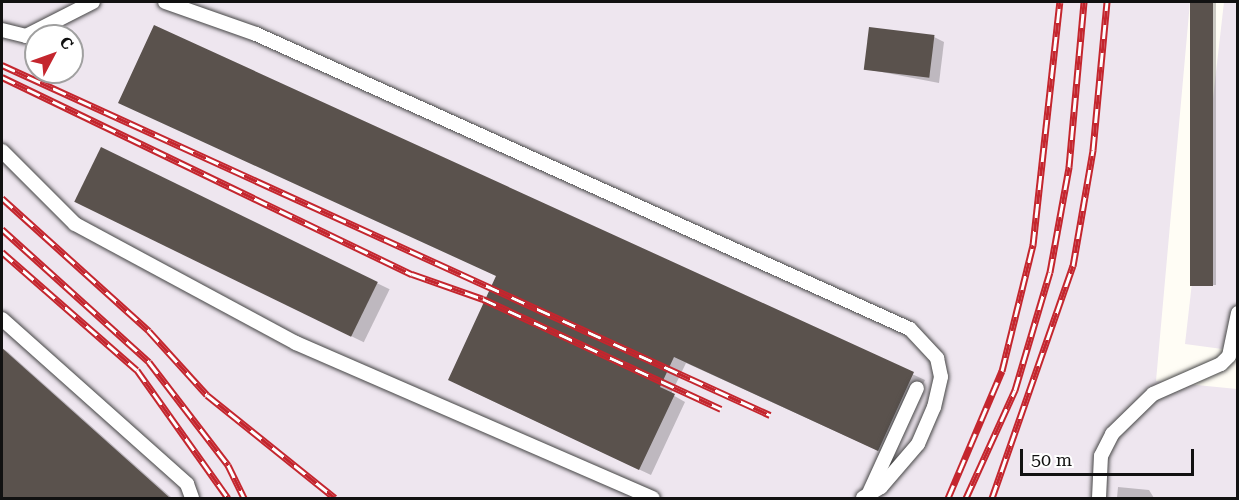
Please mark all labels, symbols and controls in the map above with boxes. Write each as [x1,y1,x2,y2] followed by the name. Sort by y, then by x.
[24,24,84,84] north arrow
[56,33,77,54] text: С
[1023,437,1197,475] scale bar
[1031,449,1072,470] text: 50 m

